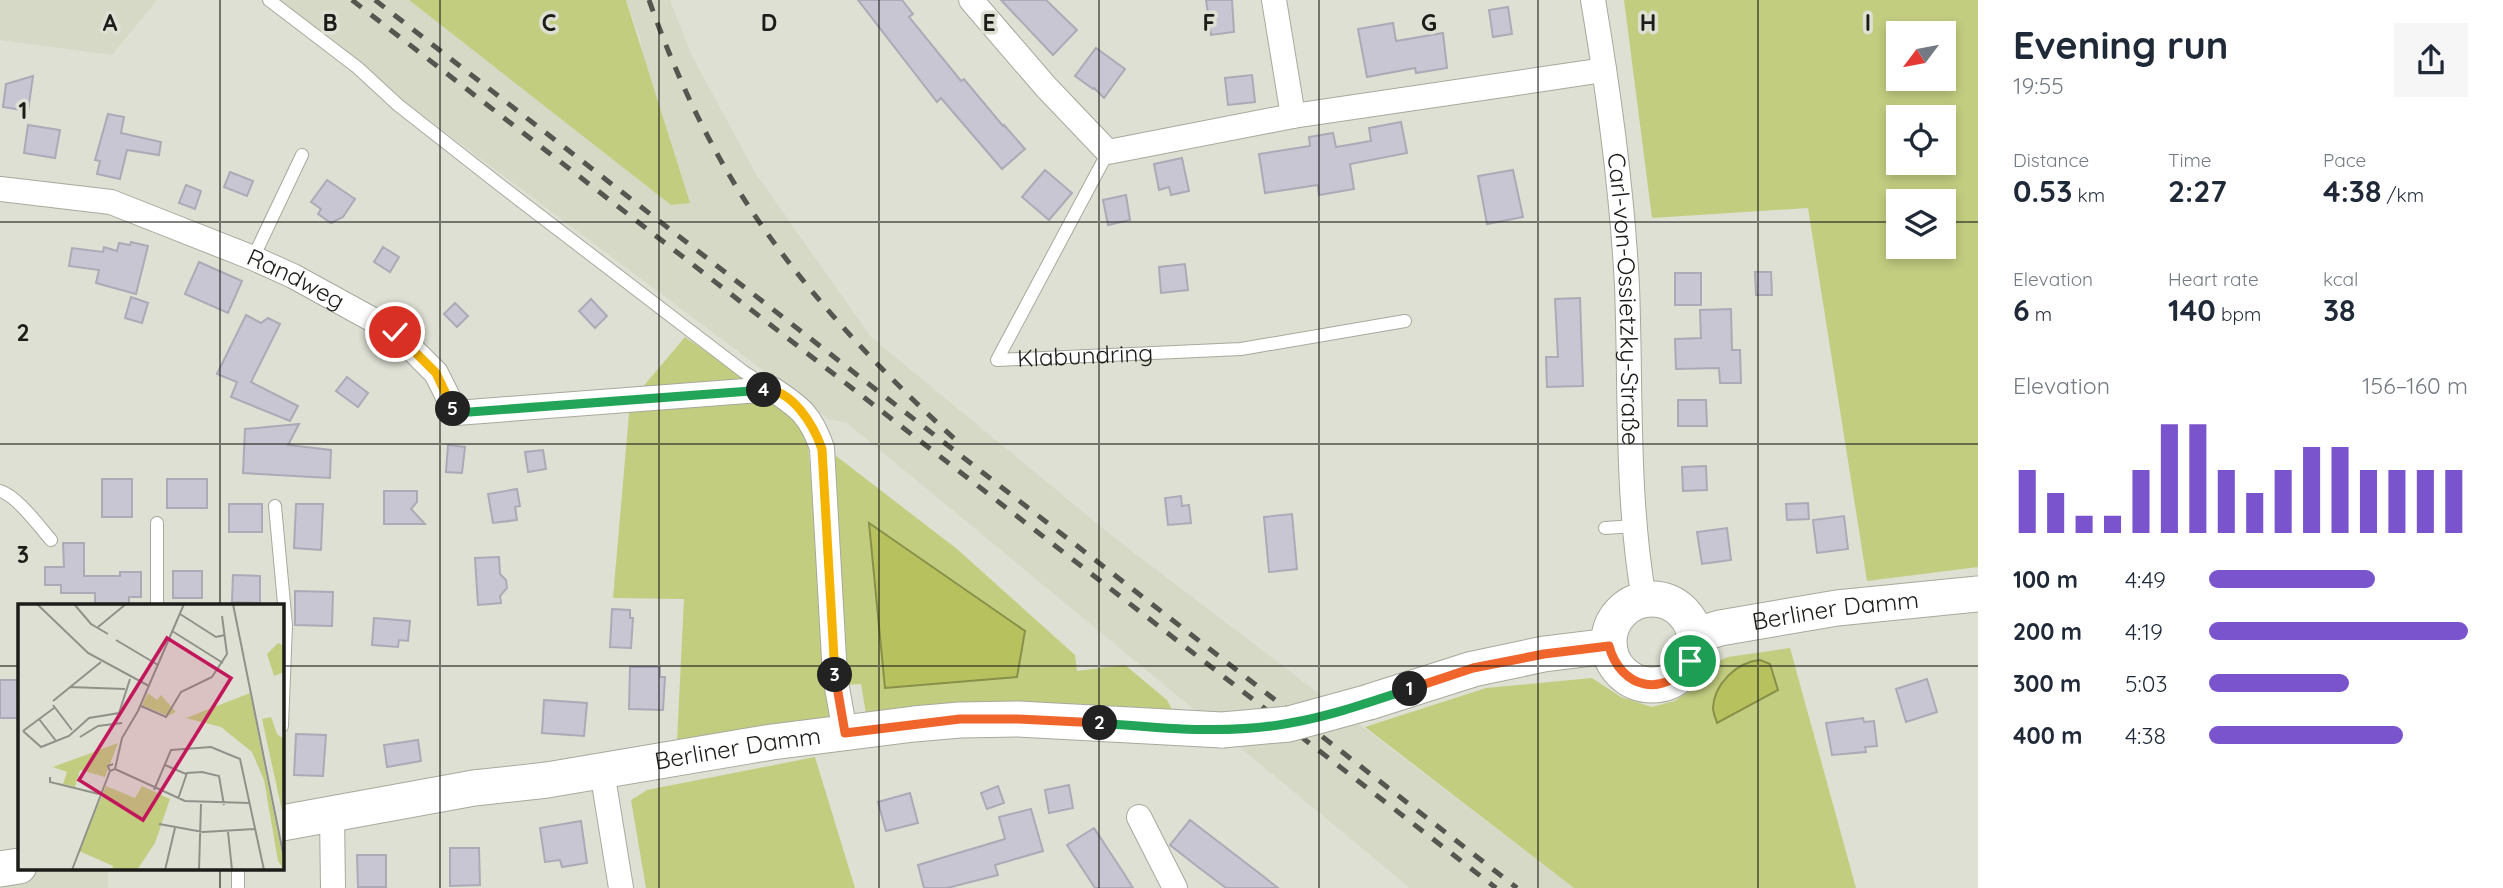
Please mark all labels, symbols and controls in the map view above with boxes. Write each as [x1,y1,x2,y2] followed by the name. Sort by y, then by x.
[103,8,118,37] text: A
[322,8,338,37] text: B
[542,8,556,37] text: C
[761,8,777,37] text: D
[982,8,996,37] text: E
[1203,8,1215,37] text: F
[1421,8,1437,37] text: G
[1640,8,1656,37] text: H
[1865,8,1871,37] text: I
[1886,21,1956,91] north arrow
[1886,21,1956,259] map controls
[2013,21,2228,69] text: Evening run
[2394,23,2468,97] button: share
[2013,71,2064,100] text: 19:55
[19,96,27,125] text: 1
[1886,105,1956,175] button: locate
[2013,148,2089,172] text: Distance
[2168,148,2212,172] text: Time
[2323,148,2366,172] text: Pace
[1602,151,1646,446] street label: Carl-von-Ossietzky-Straße
[2013,172,2072,210] text: 0.53
[2168,172,2227,210] text: 2:27
[2323,172,2381,210] text: 4:38
[2072,183,2105,207] text: km
[2381,183,2424,207] text: /km
[1886,189,1956,259] button: layers
[242,241,350,315] street label: Randweg
[2013,267,2093,291] text: Elevation
[2168,267,2259,291] text: Heart rate
[2323,267,2358,291] text: kcal
[2013,291,2030,329] text: 6
[2168,291,2216,329] text: 140
[2323,291,2356,329] text: 38
[365,302,425,362] pin
[2030,302,2052,326] text: m
[2216,302,2261,326] text: bpm
[376,313,414,351] icon: check
[16,318,30,347] text: 2
[1016,337,1154,373] street label: Klabundring
[2013,371,2110,400] text: Elevation
[2362,371,2468,400] text: 156–160 m
[746,372,782,408] pin: 4
[758,377,769,401] text: 4
[435,392,470,426] pin: 5
[447,396,458,420] text: 5
[17,540,29,569] text: 3
[2013,565,2078,594] text: 100 m
[2125,565,2166,594] text: 4:49
[1750,584,1920,636] street label: Berliner Damm
[18,604,284,870] inset map
[2013,617,2082,646] text: 200 m
[2125,617,2163,646] text: 4:19
[1660,631,1720,691] pin
[1671,642,1709,680] icon: arrive
[818,658,852,692] pin: 3
[829,662,840,686] text: 3
[2013,669,2081,698] text: 300 m
[2125,669,2168,698] text: 5:03
[1392,672,1428,706] pin: 1
[1406,676,1413,700] text: 1
[1082,706,1118,740] pin: 2
[1094,710,1105,734] text: 2
[652,720,823,776] street label: Berliner Damm
[2013,721,2082,750] text: 400 m
[2125,721,2166,750] text: 4:38

